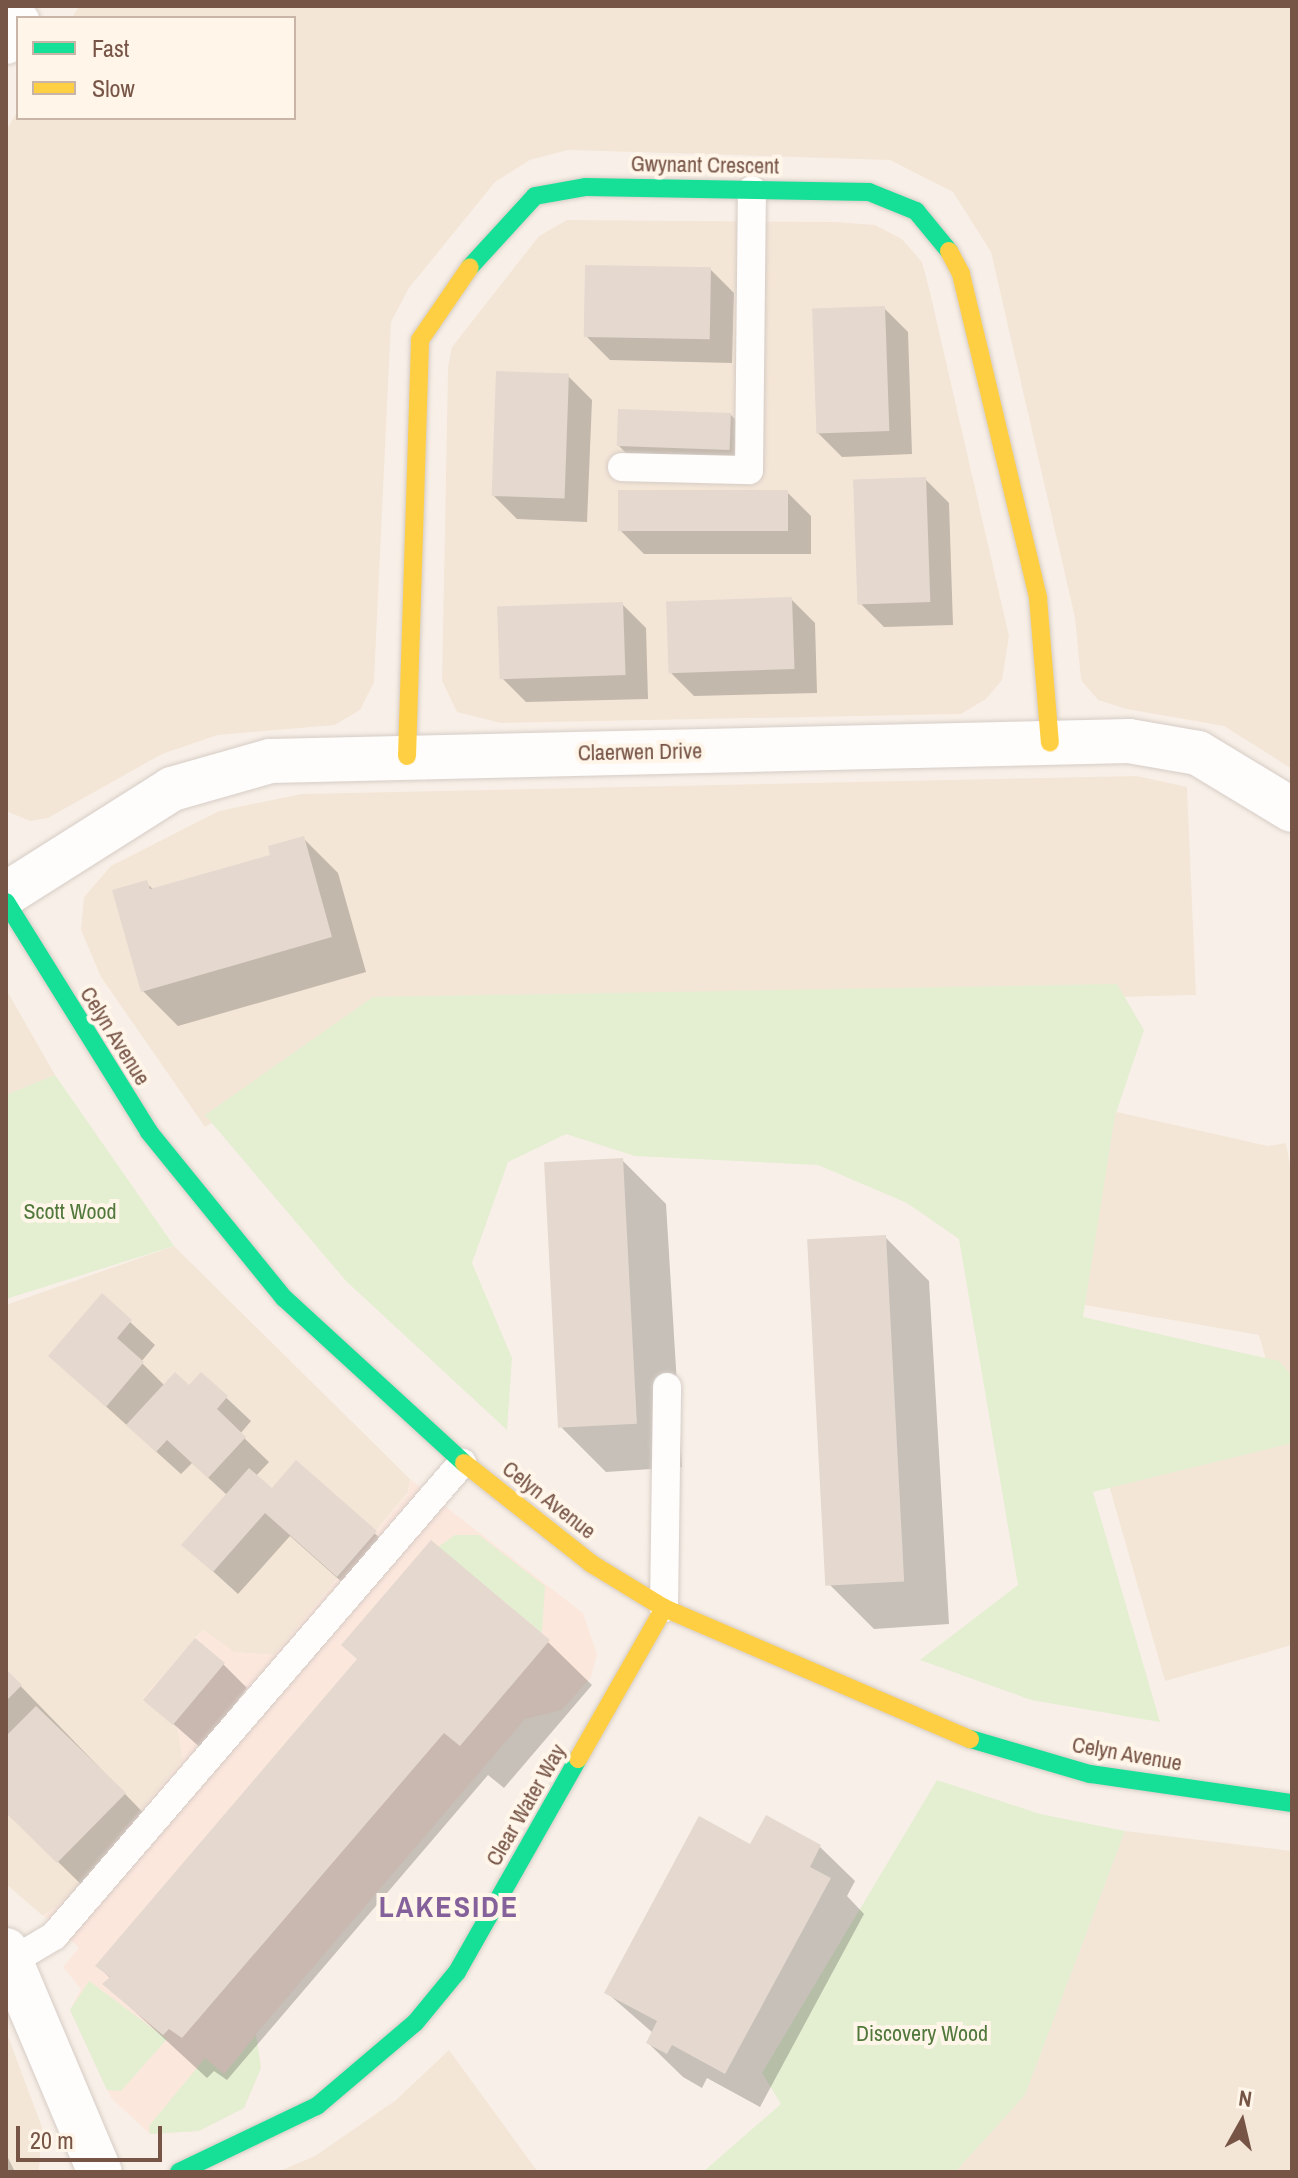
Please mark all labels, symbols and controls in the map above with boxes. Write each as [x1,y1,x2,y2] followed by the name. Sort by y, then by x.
[16,16,296,120] legend
[92,32,129,64] text: Fast
[92,72,135,104] text: Slow
[631,151,779,179] street label: Gwynant Crescent
[578,738,702,766] street label: Claerwen Drive
[74,982,156,1090] street label: Celyn Avenue
[24,1199,116,1225] park label: Scott Wood
[497,1455,601,1545] street label: Celyn Avenue
[1070,1731,1184,1777] street label: Celyn Avenue
[481,1740,571,1870] street label: Clear Water Way
[379,1888,519,1924] district label: LAKESIDE
[856,2021,988,2047] park label: Discovery Wood
[1202,2082,1282,2162] north arrow
[1237,2082,1254,2114] text: N
[20,2110,166,2160] scale bar
[30,2124,74,2156] text: 20 m

